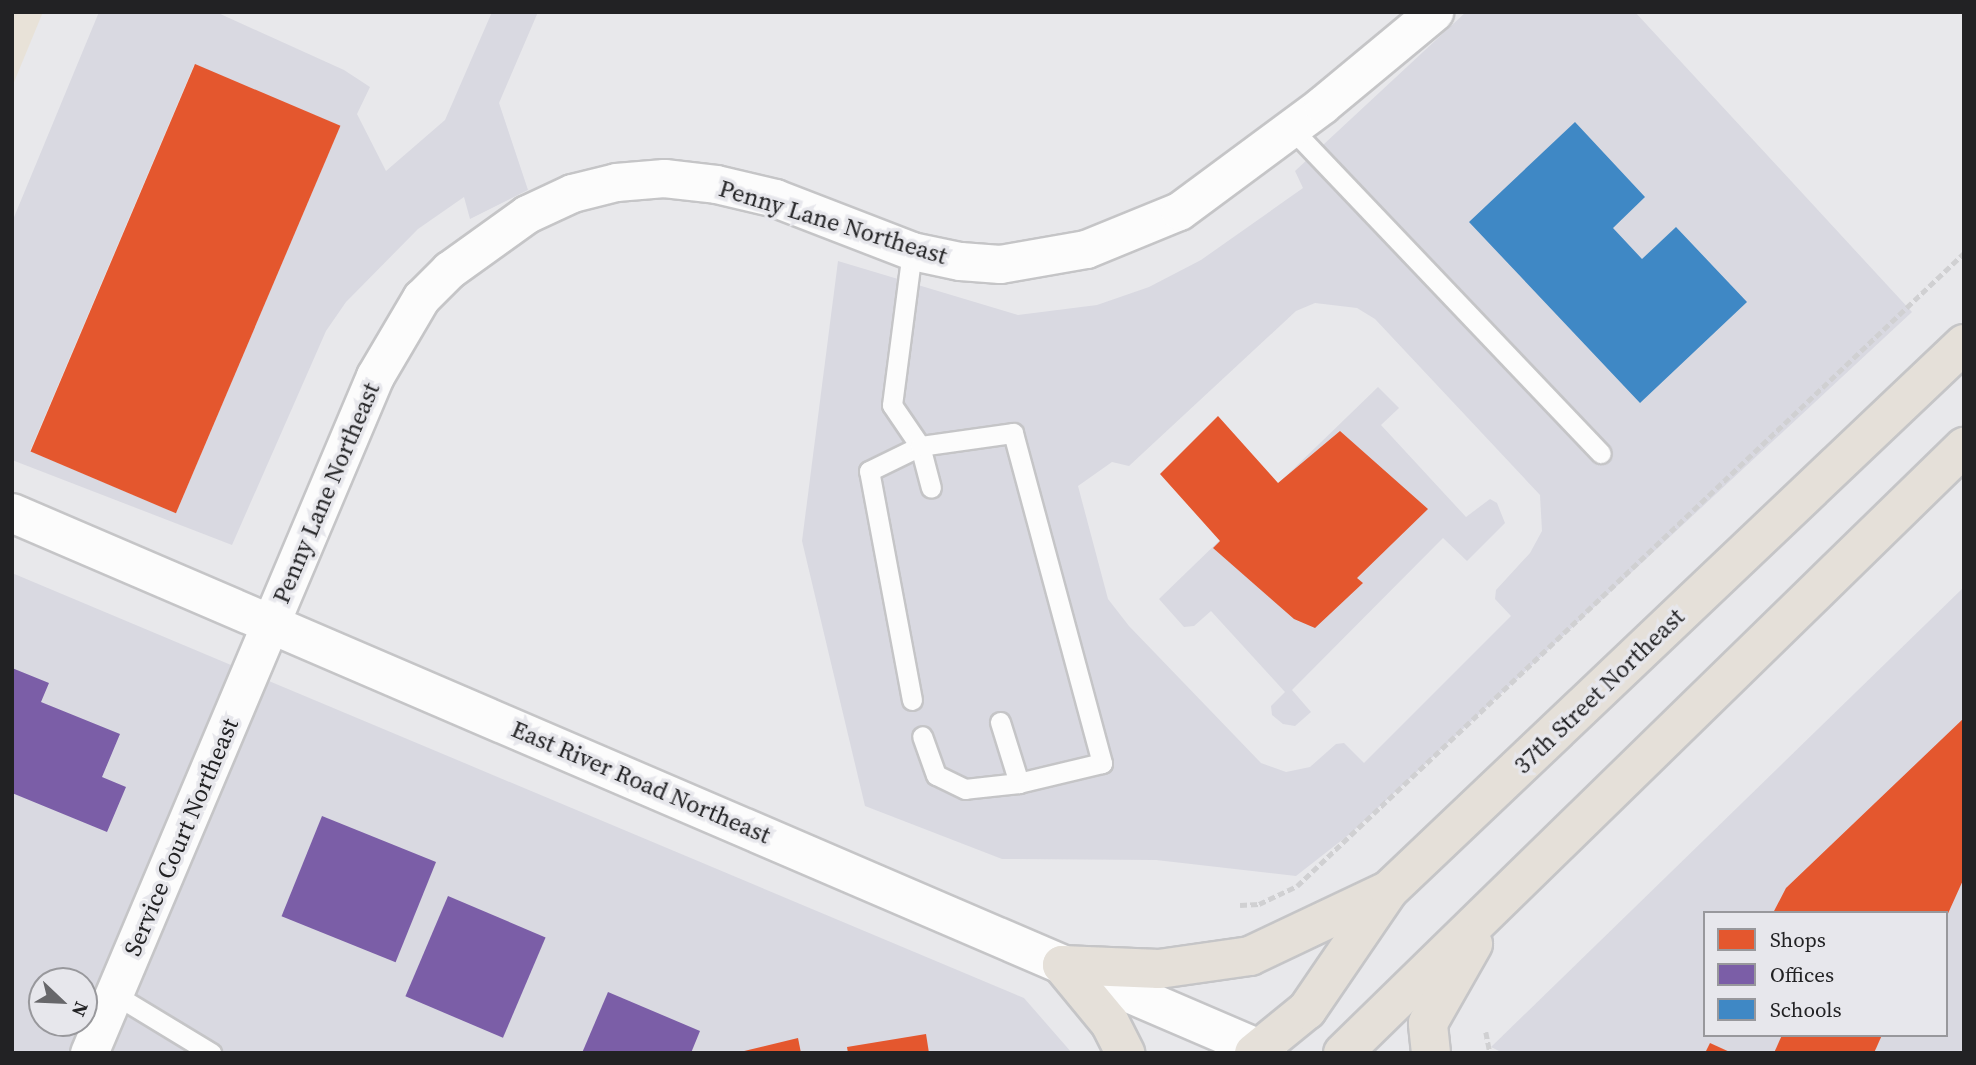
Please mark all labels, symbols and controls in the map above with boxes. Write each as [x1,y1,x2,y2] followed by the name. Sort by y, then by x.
[716,174,950,270] street label: Penny Lane Northeast
[266,378,386,608] street label: Penny Lane Northeast
[1508,602,1690,780] street label: 37th Street Northeast
[118,714,244,960] street label: Service Court Northeast
[507,714,775,850] street label: East River Road Northeast
[1703,911,1948,1037] legend
[1770,925,1826,954] text: Shops
[1770,960,1834,989] text: Offices
[28,967,98,1037] north arrow
[1770,995,1842,1024] text: Schools
[66,998,95,1021] text: N

